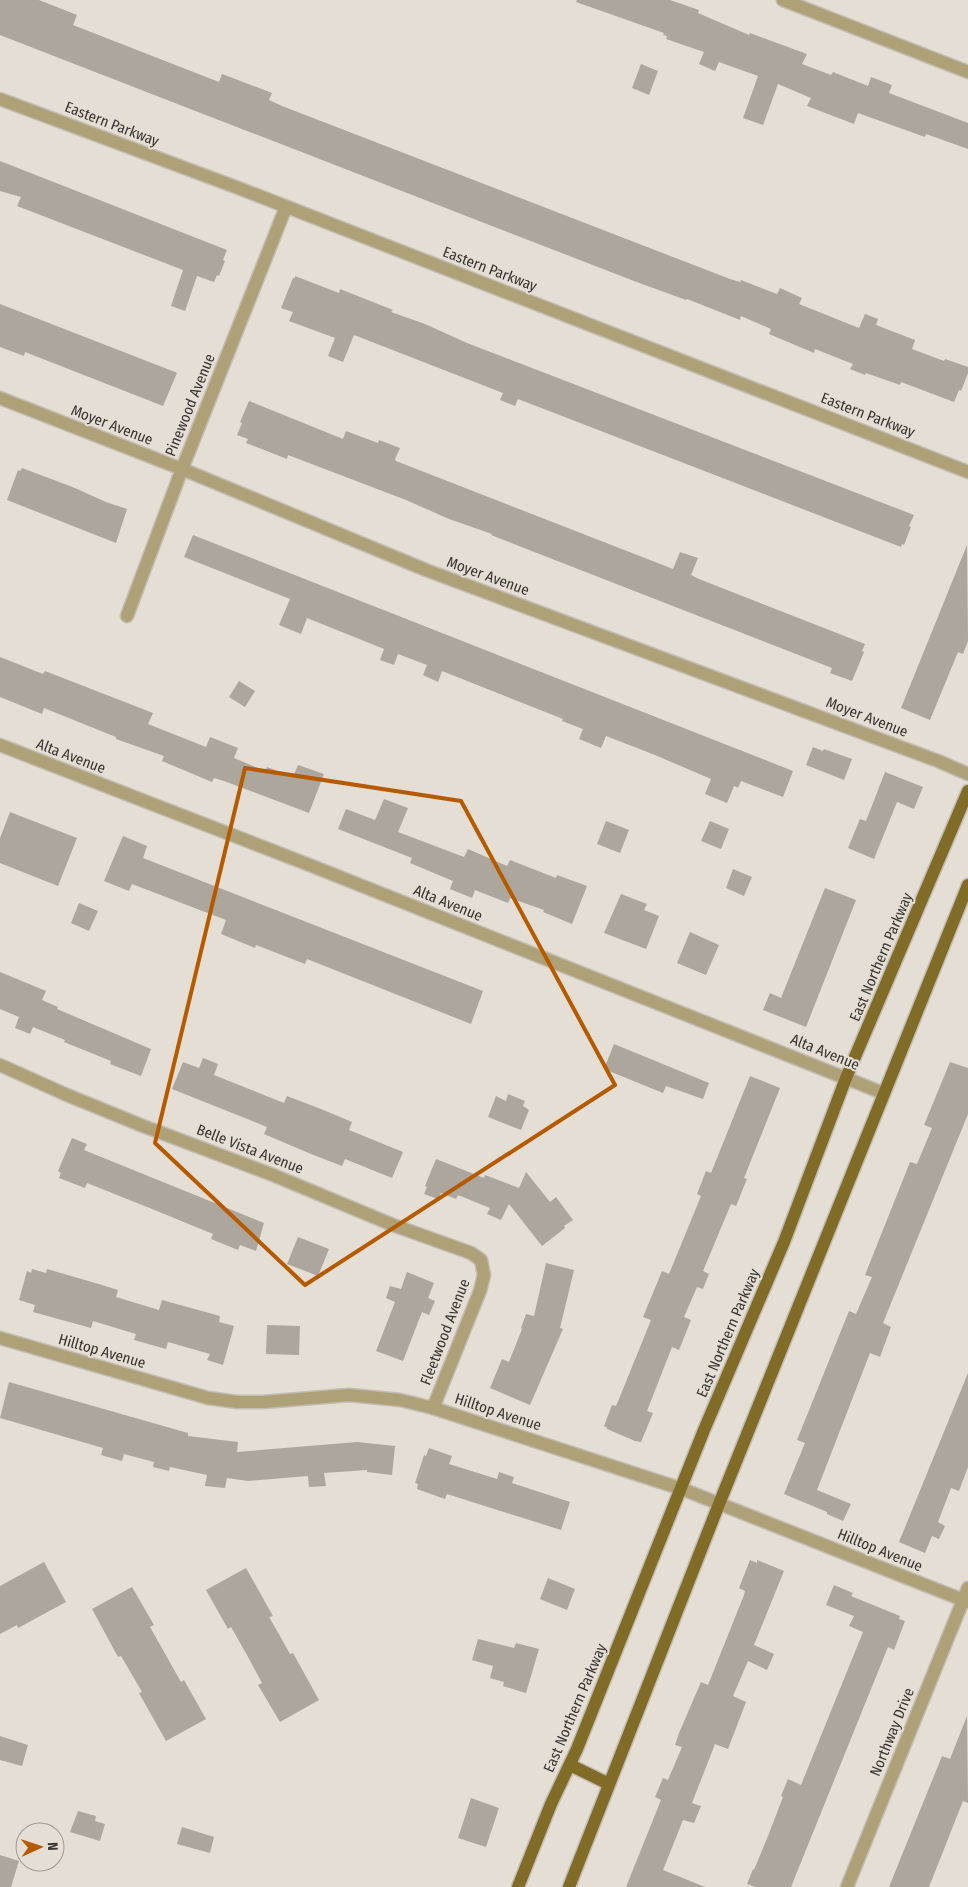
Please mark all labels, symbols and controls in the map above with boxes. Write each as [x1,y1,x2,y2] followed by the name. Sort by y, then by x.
[62,98,162,150] street label: Eastern Parkway
[440,243,540,295] street label: Eastern Parkway
[161,351,219,459] street label: Pinewood Avenue
[818,389,918,441] street label: Eastern Parkway
[68,401,156,449] street label: Moyer Avenue
[444,553,532,599] street label: Moyer Avenue
[823,693,911,741] street label: Moyer Avenue
[34,735,108,777] street label: Alta Avenue
[411,881,485,925] street label: Alta Avenue
[846,890,916,1024] street label: East Northern Parkway
[788,1030,862,1074] street label: Alta Avenue
[194,1120,306,1178] street label: Belle Vista Avenue
[693,1266,763,1400] street label: East Northern Parkway
[416,1276,474,1388] street label: Fleetwood Avenue
[56,1330,148,1372] street label: Hilltop Avenue
[452,1390,544,1434] street label: Hilltop Avenue
[835,1525,925,1575] street label: Hilltop Avenue
[540,1641,610,1775] street label: East Northern Parkway
[866,1685,918,1779] street label: Northway Drive
[15,1822,65,1872] north arrow
[44,1842,61,1851] text: N

